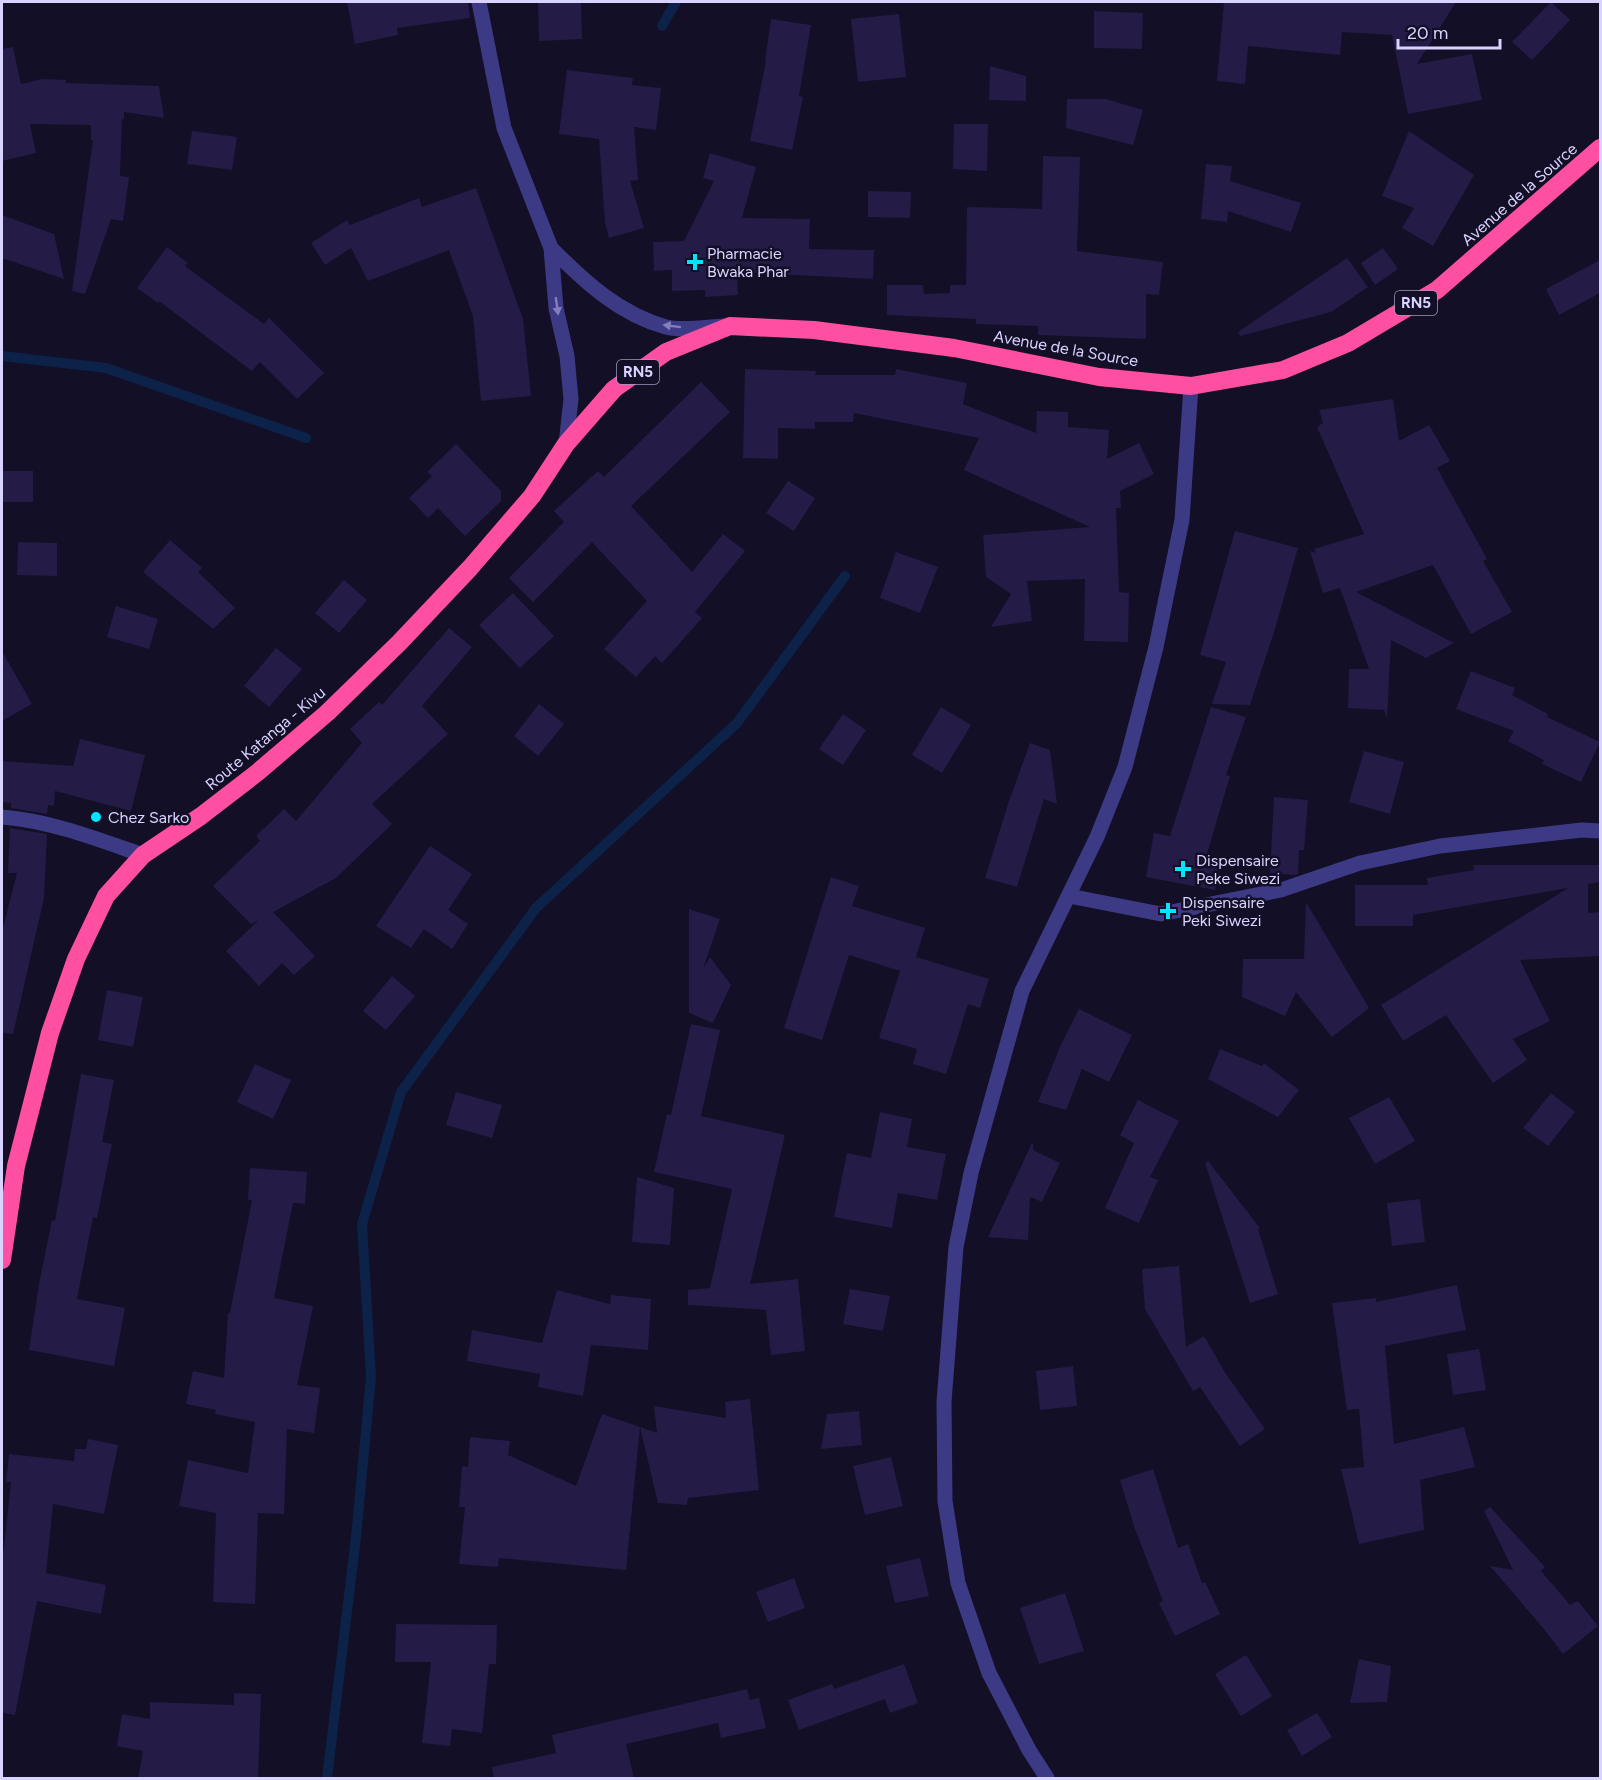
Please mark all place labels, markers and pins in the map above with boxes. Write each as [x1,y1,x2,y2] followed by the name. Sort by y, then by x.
[707,244,789,281] place label: Pharmacie Bwaka Phar
[688,255,702,269] marker: Pharmacie Bwaka Phar
[108,808,189,827] place label: Chez Sarko
[89,810,103,824] marker: Chez Sarko
[1196,851,1280,888] place label: Dispensaire Peke Siwezi
[1174,860,1192,878] marker: Dispensaire Peke Siwezi
[1182,893,1265,930] place label: Dispensaire Peki Siwezi
[1159,902,1177,920] marker: Dispensaire Peki Siwezi

